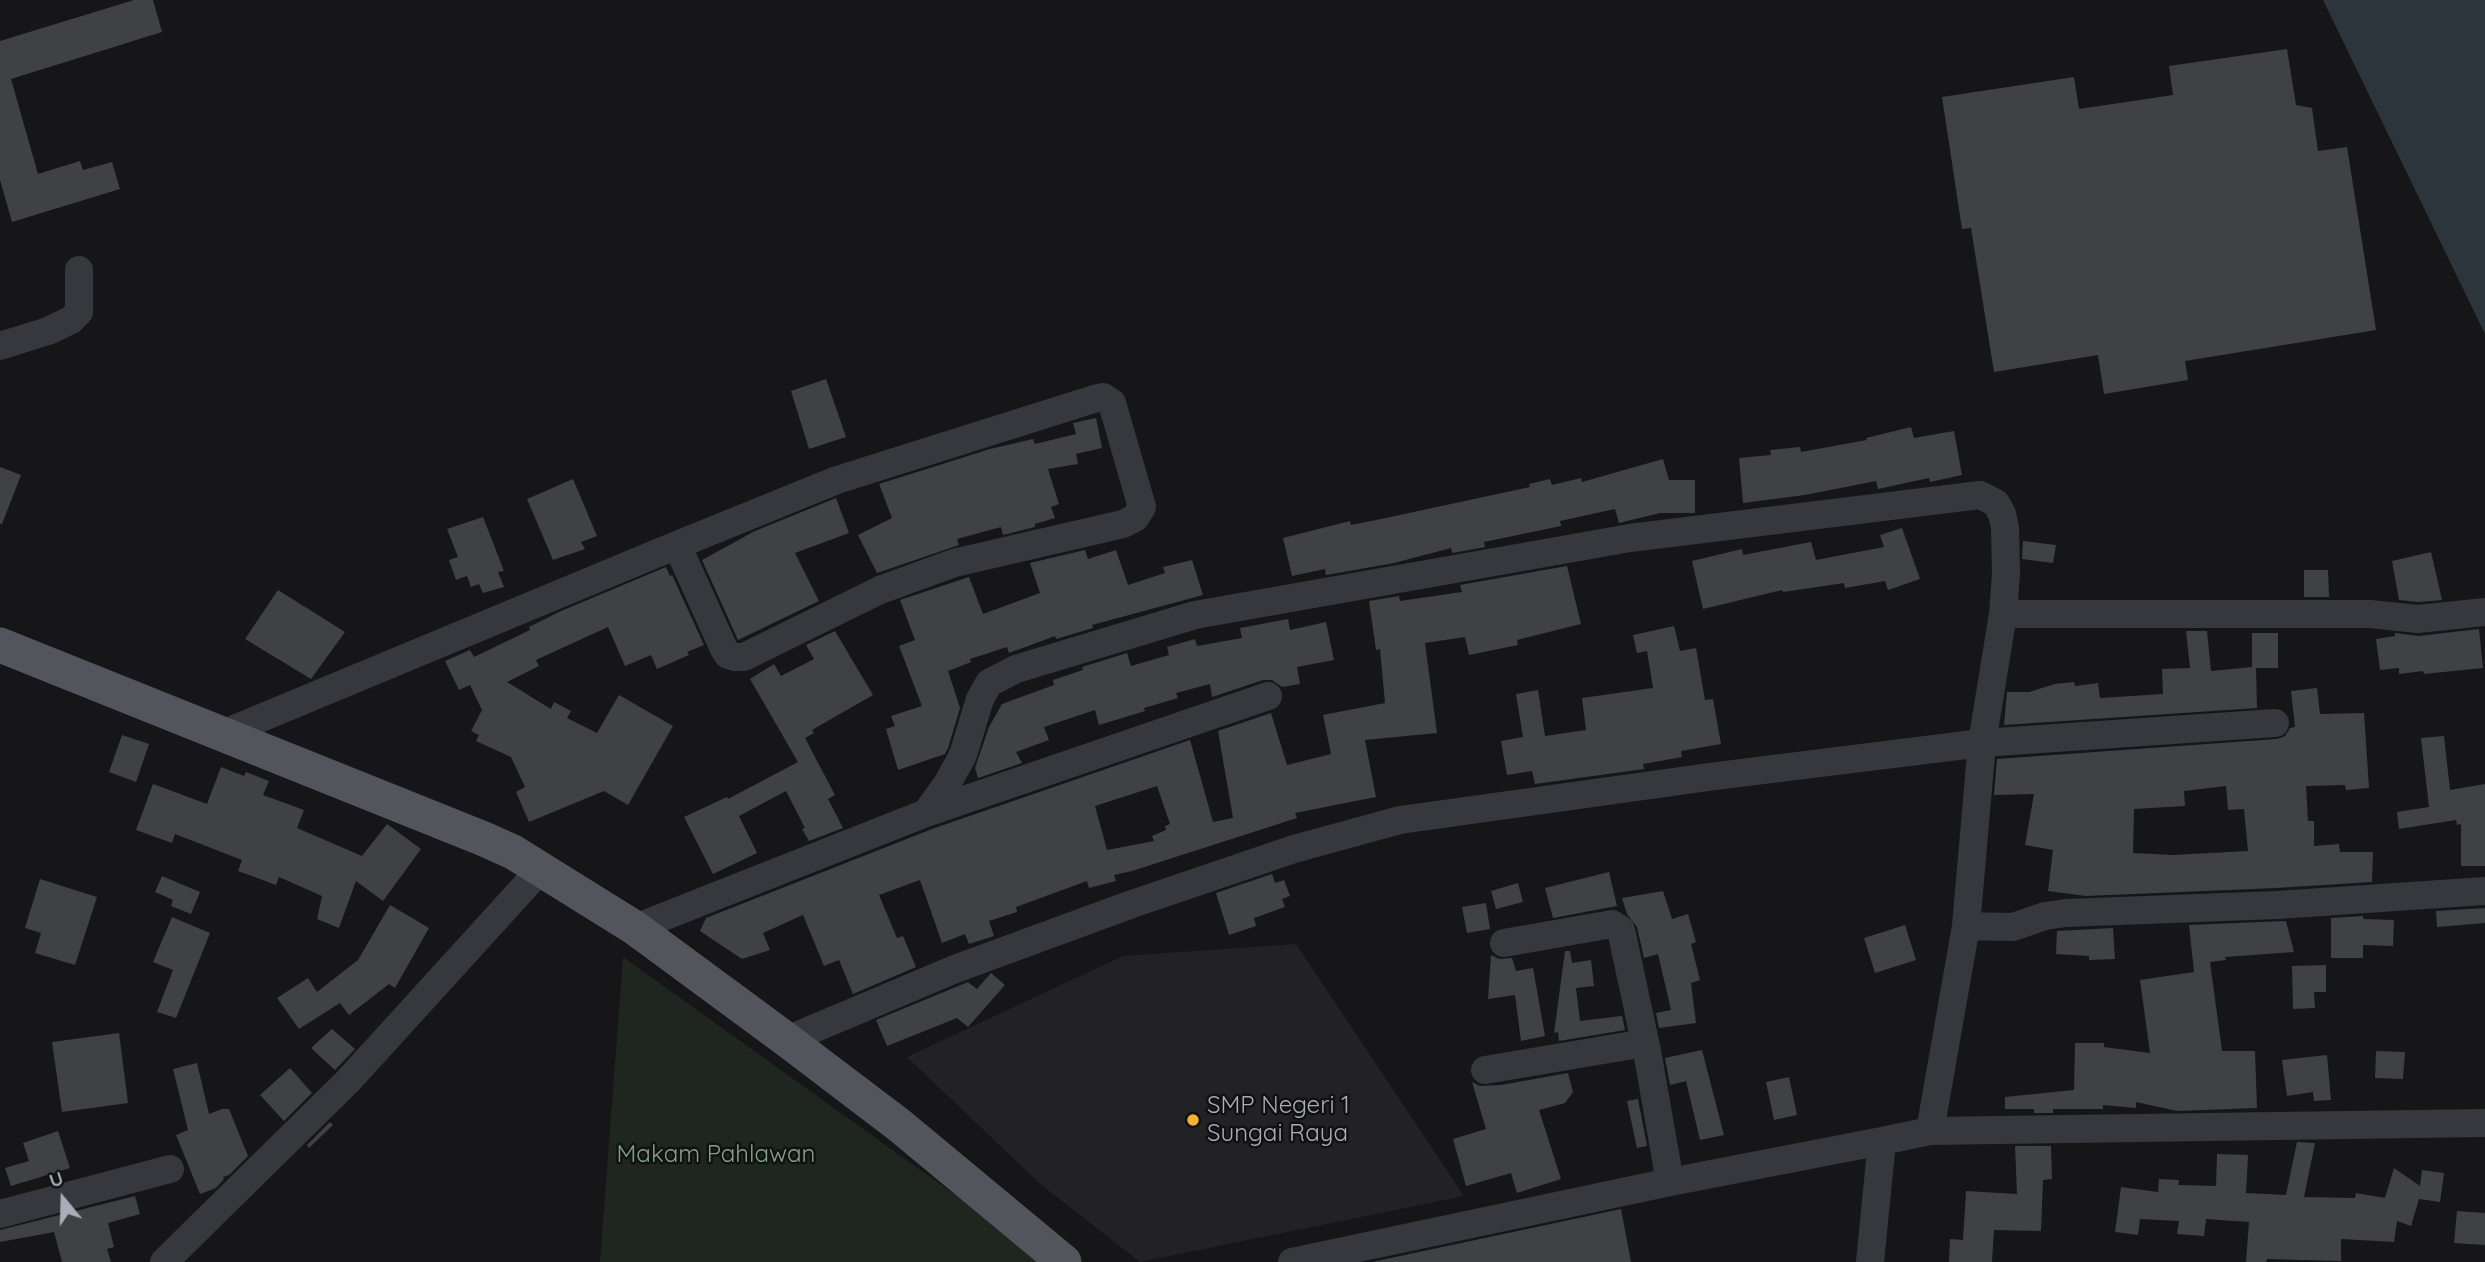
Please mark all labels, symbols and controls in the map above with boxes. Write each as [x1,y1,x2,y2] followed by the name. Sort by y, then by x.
[1207,1092,1350,1148] place label: SMP Negeri 1 Sungai Raya
[1185,1112,1201,1128] marker: SMP Negeri 1 Sungai Raya
[617,1141,815,1169] park label: Makam Pahlawan
[28,1164,98,1234] north arrow
[46,1166,66,1193] text: U

